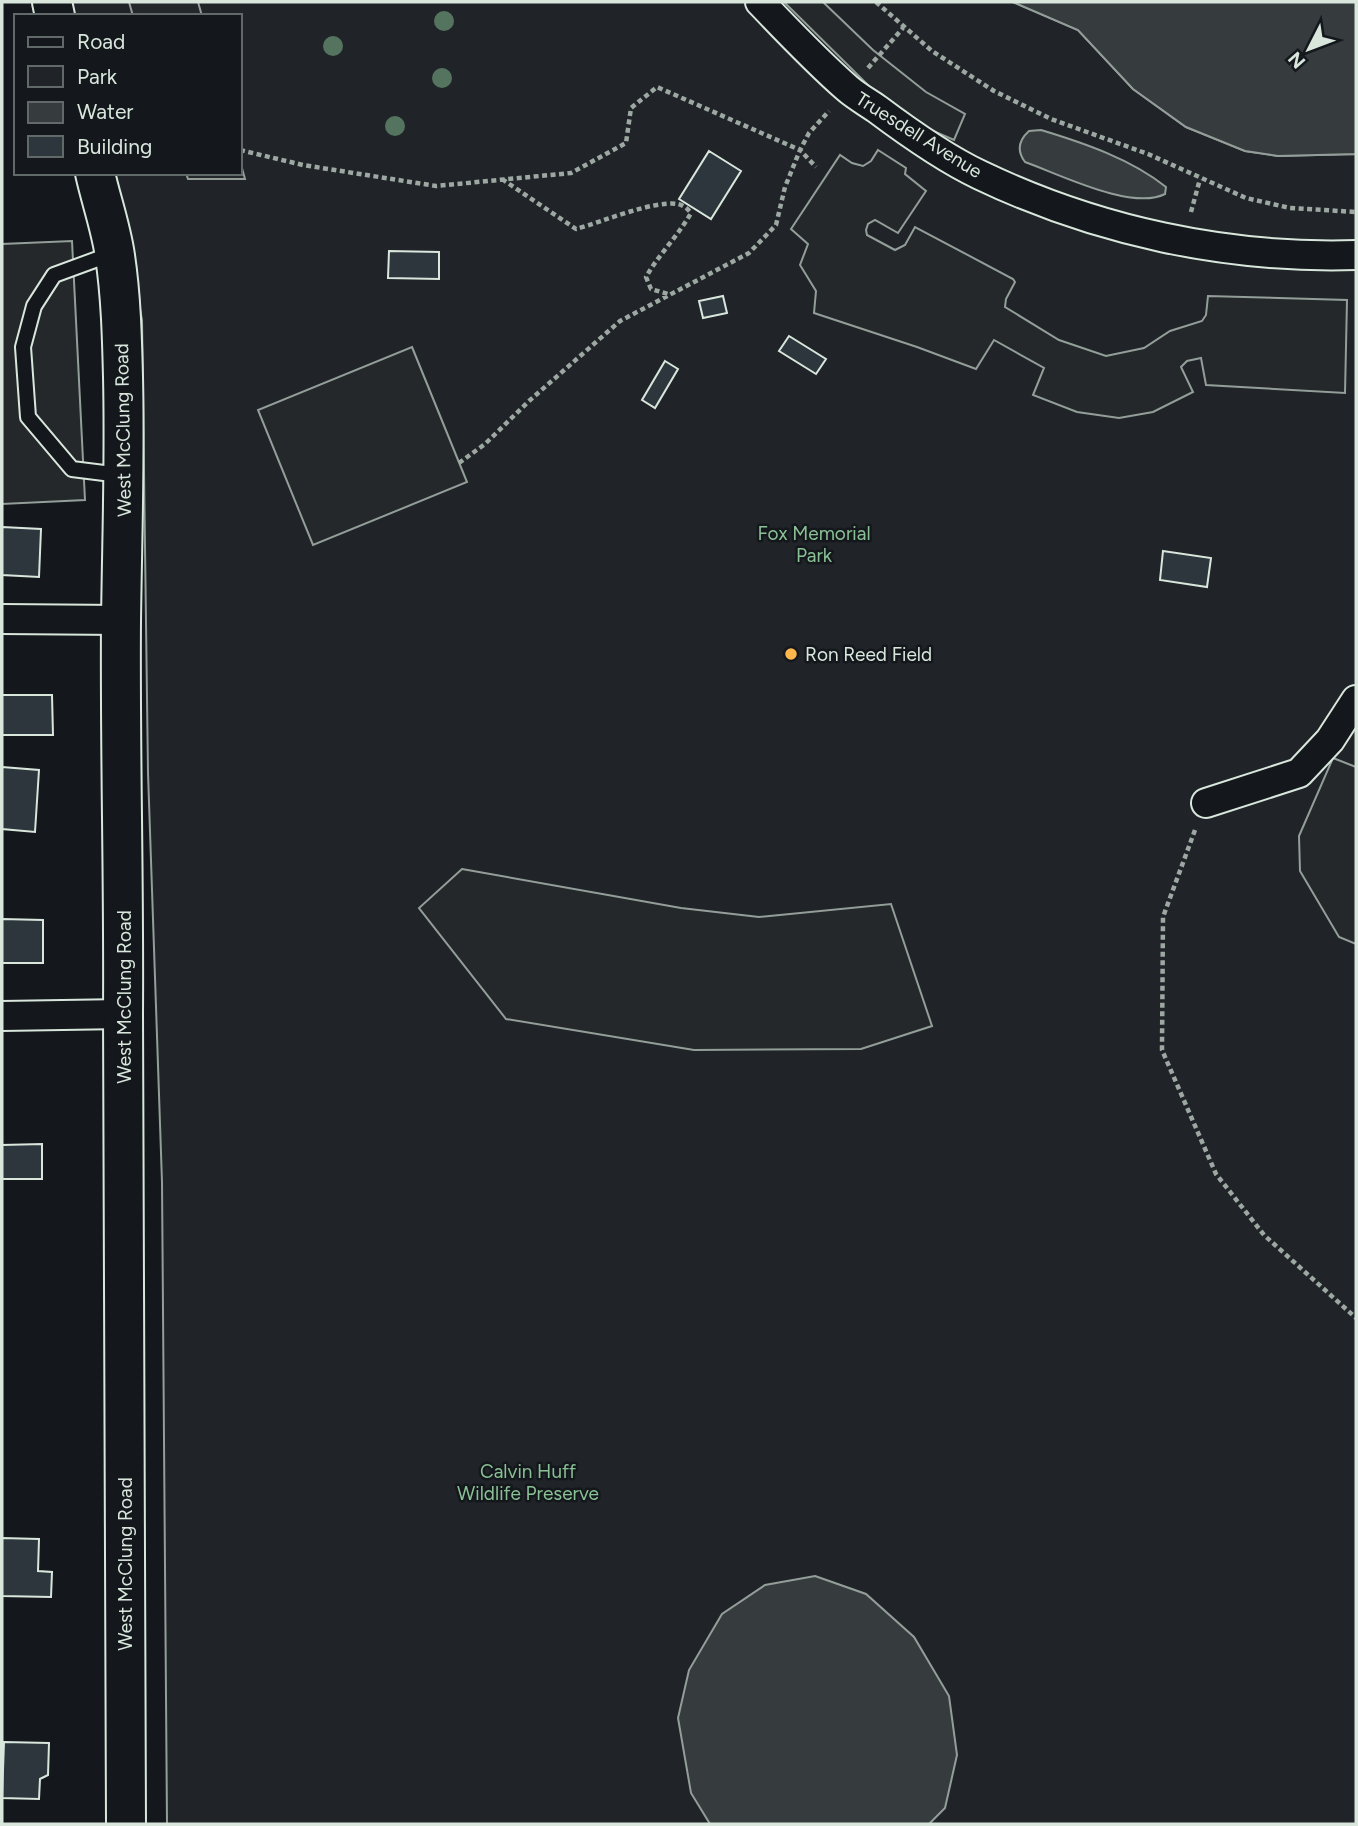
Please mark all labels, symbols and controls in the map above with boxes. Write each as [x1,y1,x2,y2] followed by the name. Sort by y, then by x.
[14,14,242,175] legend
[1274,14,1344,84] north arrow
[77,29,125,54] text: Road
[1283,47,1310,73] text: N
[77,64,118,89] text: Park
[852,87,986,183] street label: Truesdell Avenue
[77,99,133,124] text: Water
[77,134,152,159] text: Building
[110,343,136,517] street label: West McClung Road
[757,522,871,567] park label: Fox Memorial Park
[805,643,932,666] place label: Ron Reed Field
[783,646,799,662] marker: Ron Reed Field
[113,910,136,1084] street label: West McClung Road
[457,1460,599,1505] park label: Calvin Huff Wildlife Preserve
[114,1477,137,1651] street label: West McClung Road

